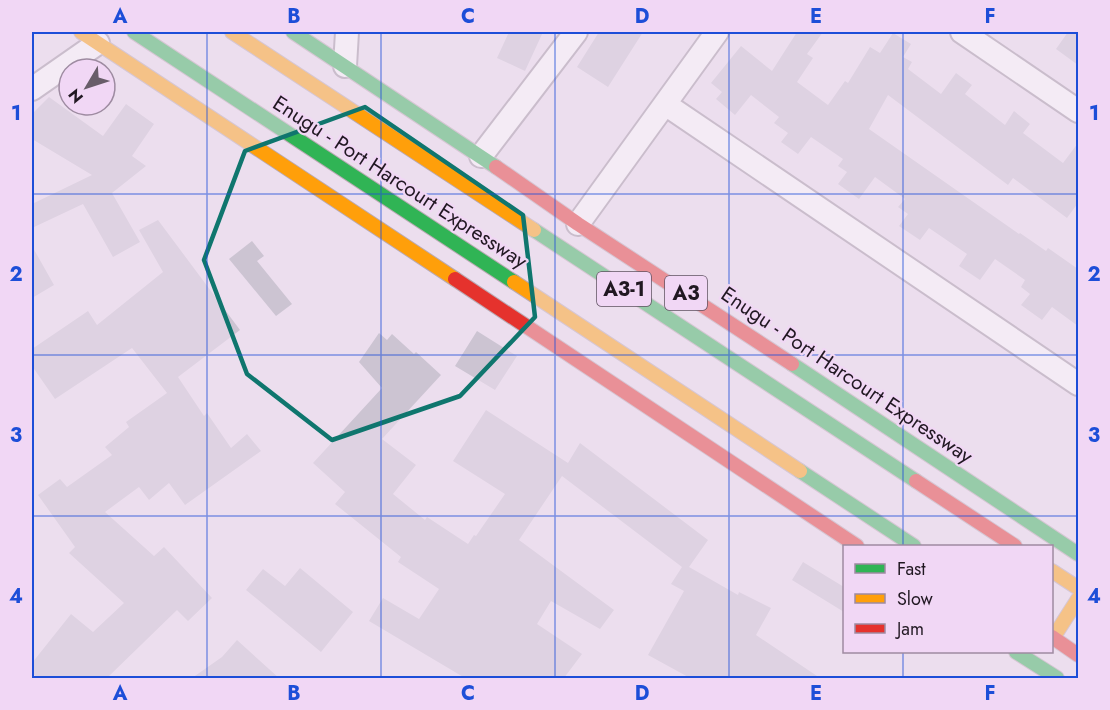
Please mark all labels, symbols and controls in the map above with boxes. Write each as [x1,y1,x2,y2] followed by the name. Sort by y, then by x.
[112,2,128,31] text: A
[287,2,301,31] text: B
[461,2,475,31] text: C
[635,2,649,31] text: D
[810,2,822,31] text: E
[984,2,996,31] text: F
[57,57,117,117] north arrow
[63,84,89,108] text: N
[267,88,534,276] street label: Enugu - Port Harcourt Expressway
[11,99,21,128] text: 1
[1089,99,1099,128] text: 1
[9,260,23,289] text: 2
[1087,260,1101,289] text: 2
[597,272,651,306] road number: A3-1
[665,276,707,310] road number: A3
[715,279,980,471] street label: Enugu - Port Harcourt Expressway
[10,421,22,450] text: 3
[1088,421,1100,450] text: 3
[843,545,1053,653] legend
[897,556,926,582] text: Fast
[9,582,23,611] text: 4
[1087,582,1101,611] text: 4
[897,586,934,612] text: Slow
[895,616,924,642] text: Jam
[112,679,128,708] text: A
[287,679,301,708] text: B
[461,679,475,708] text: C
[635,679,649,708] text: D
[810,679,822,708] text: E
[984,679,996,708] text: F

